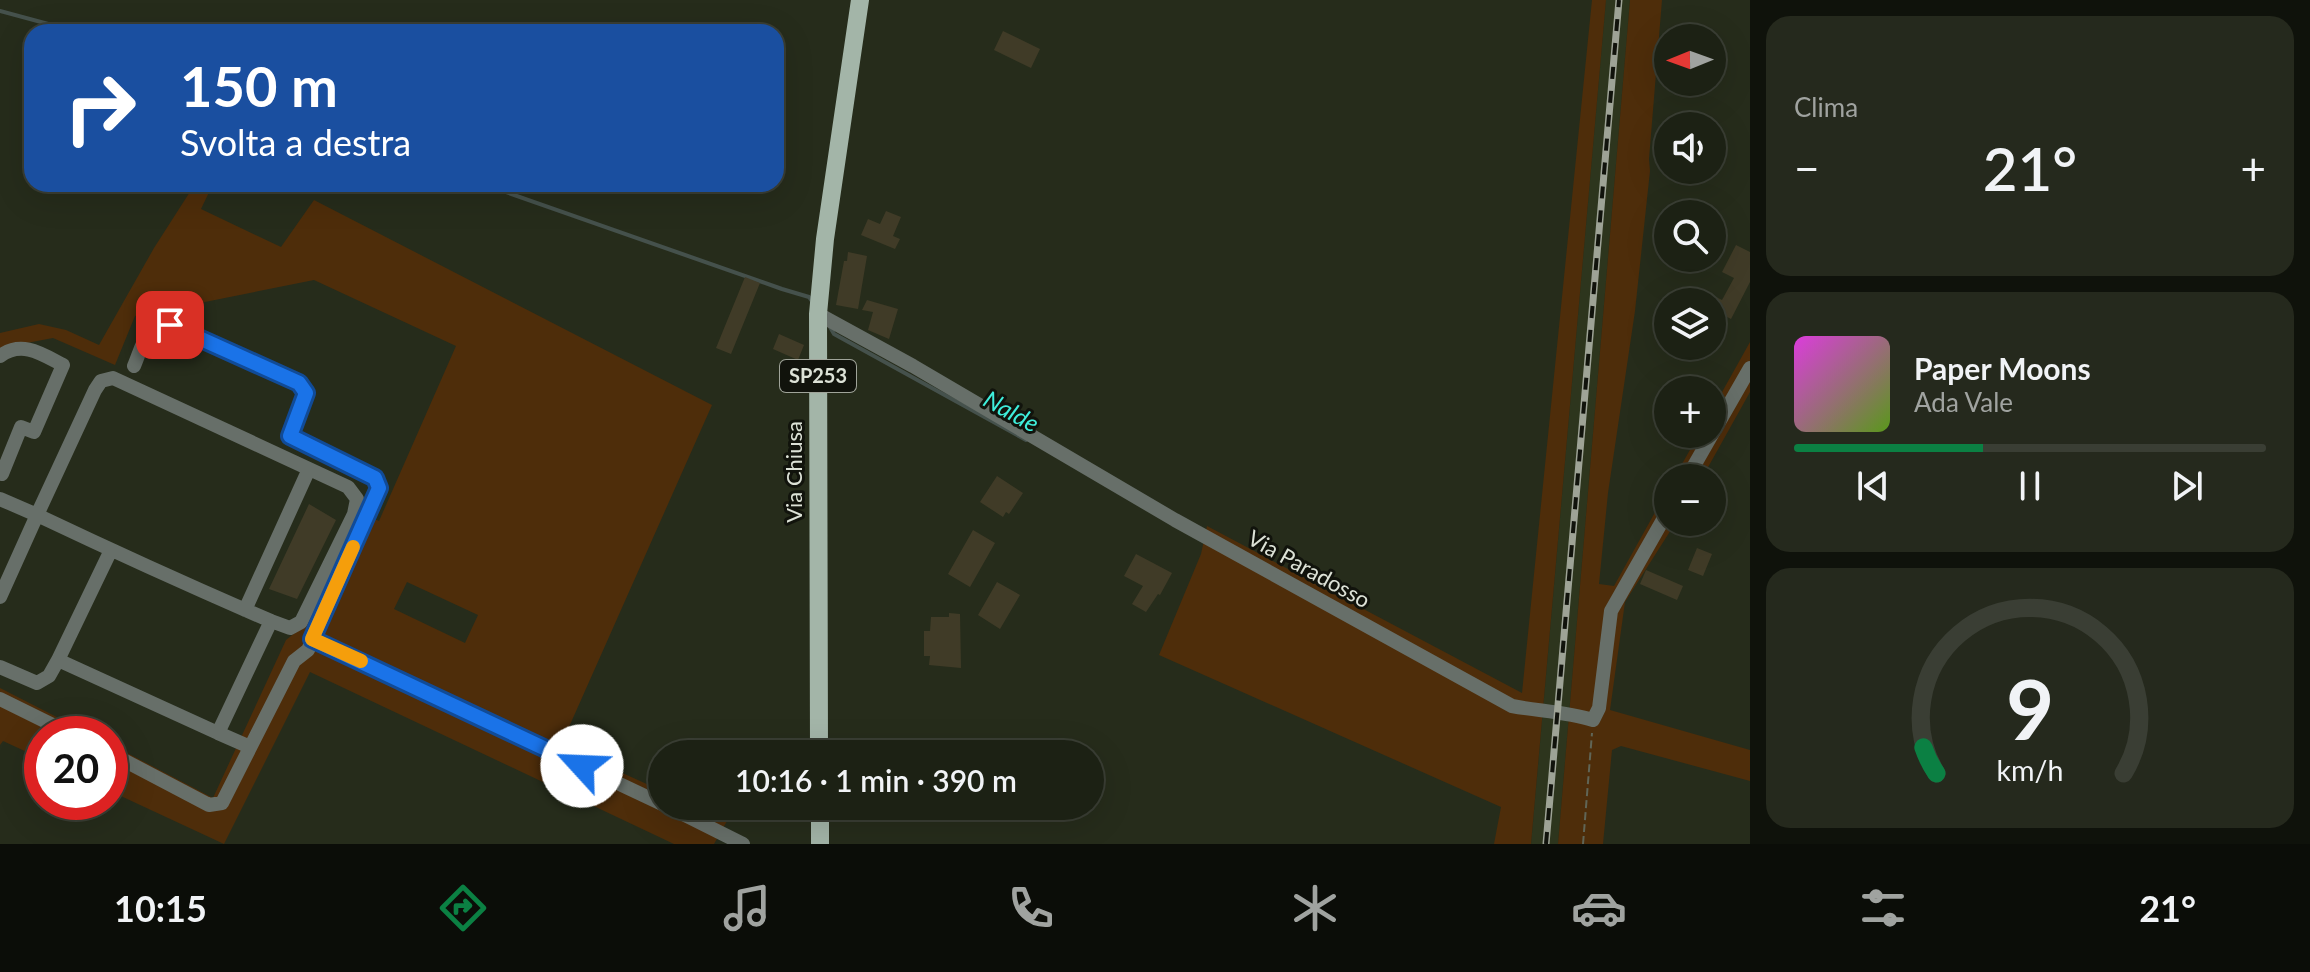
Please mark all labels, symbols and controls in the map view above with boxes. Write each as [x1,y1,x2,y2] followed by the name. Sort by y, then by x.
[1654,24,1726,96] north arrow
[1654,24,1726,536] map controls
[180,52,338,119] text: 150 m
[48,56,152,160] icon: right
[1794,91,1858,123] text: Clima
[1654,112,1726,184] button: sound
[180,120,411,164] text: Svolta a destra
[1983,132,2077,204] text: 21°
[1794,142,1820,194] text: −
[2240,142,2266,194] text: +
[1654,200,1726,272] button: search
[1654,288,1726,360] button: layers
[136,291,204,359] pin
[148,303,192,347] icon: arrive
[1914,350,2091,386] text: Paper Moons
[780,360,856,392] road number: SP253
[1654,376,1726,448] button: +
[979,384,1044,438] water label: Nalde
[1914,386,2013,418] text: Ada Vale
[780,421,807,523] street label: Via Chiusa
[1654,464,1726,536] button: −
[1851,464,1895,508] icon: previous
[2008,464,2052,508] icon: pause
[2165,464,2209,508] icon: next
[1243,524,1375,613] street label: Via Paradosso
[2006,658,2054,758] text: 9
[24,716,128,820] speed limit sign: 20
[540,724,624,808] position arrow
[1997,753,2063,787] text: km/h
[735,762,1017,798] text: 10:16 · 1 min · 390 m
[435,880,491,936] icon: directions
[719,880,775,936] icon: music
[1003,880,1059,936] icon: phone
[1287,880,1343,936] icon: climate
[1571,880,1627,936] icon: car
[1855,880,1911,936] icon: filters
[114,886,207,930] text: 10:15
[2139,886,2196,930] text: 21°

